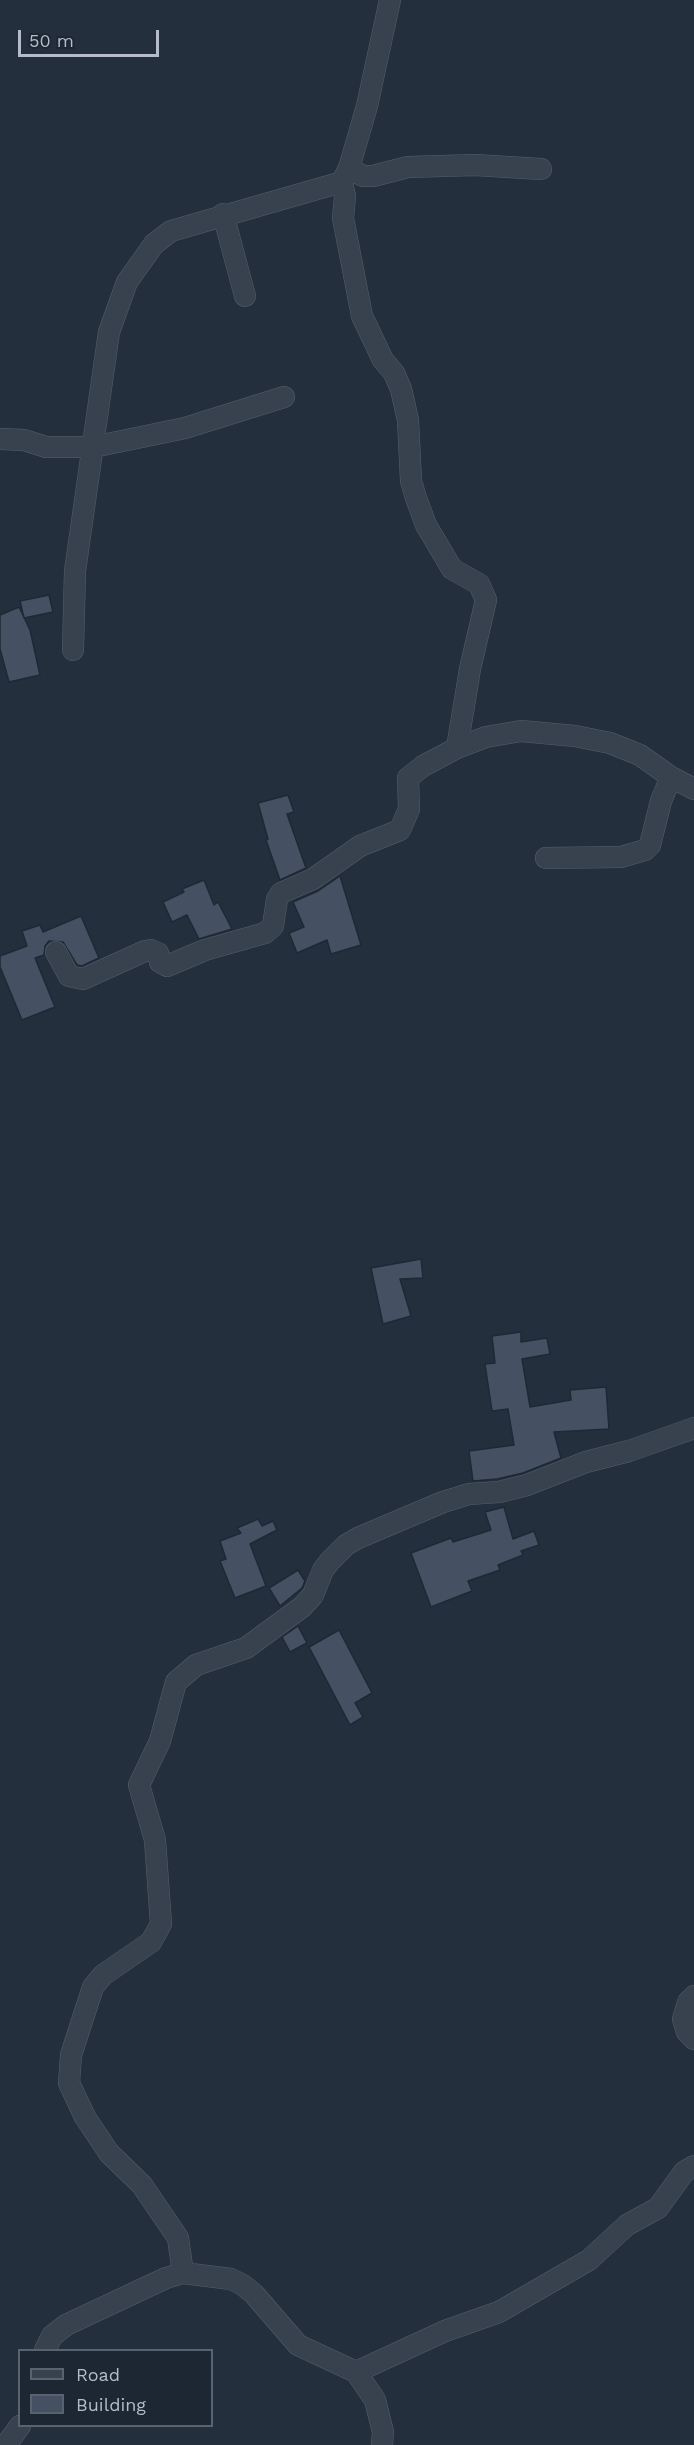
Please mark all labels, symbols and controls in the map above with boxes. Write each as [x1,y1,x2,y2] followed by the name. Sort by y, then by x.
[21,18,162,56] scale bar
[29,30,74,51] text: 50 m
[18,2349,213,2427] legend
[76,2364,120,2385] text: Road
[76,2394,146,2415] text: Building

